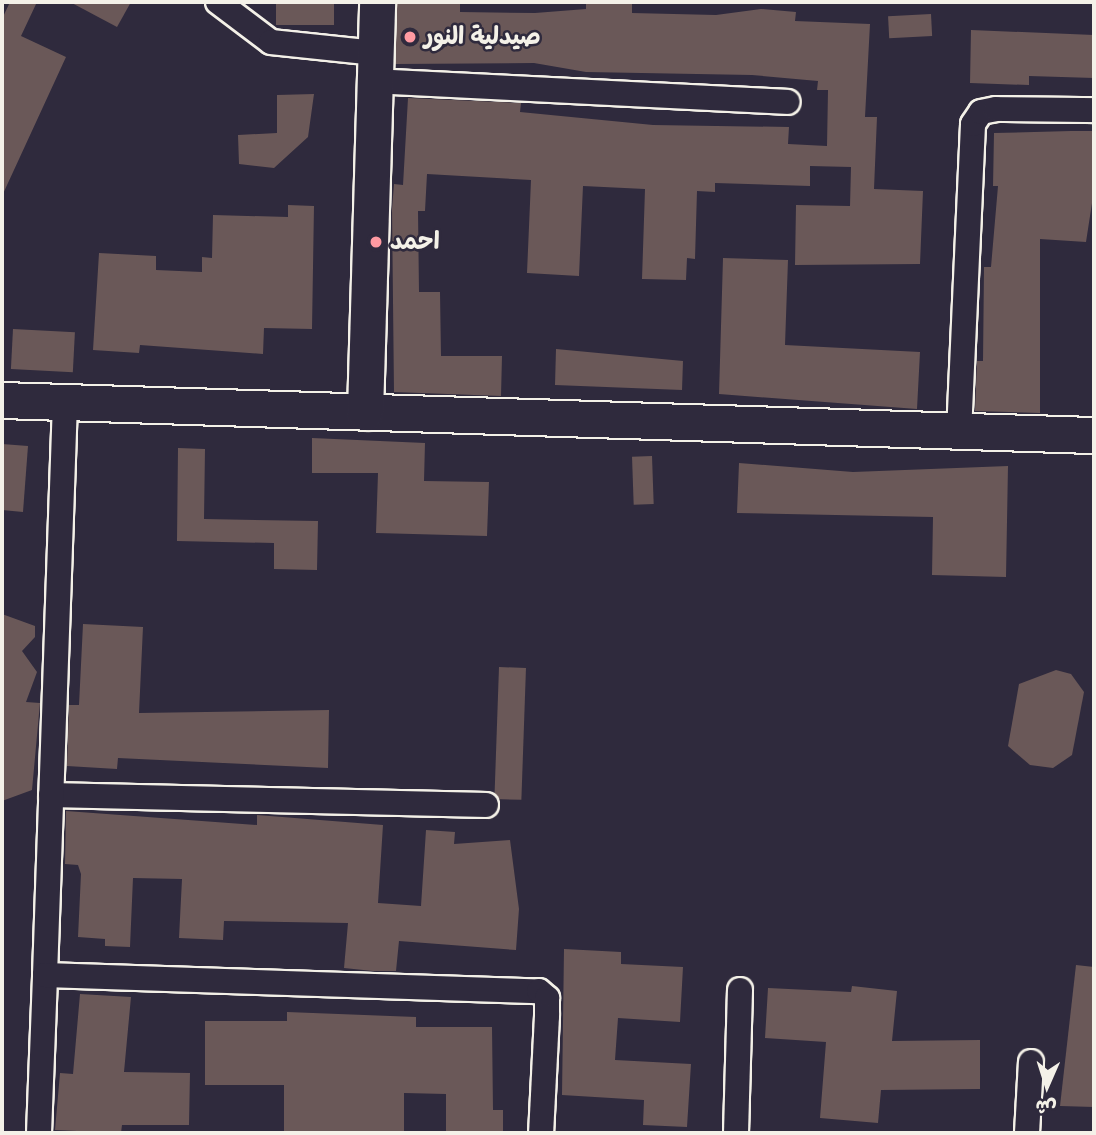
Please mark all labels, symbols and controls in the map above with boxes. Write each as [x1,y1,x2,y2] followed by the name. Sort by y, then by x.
[424,23,541,51] place label: صيدلية النور
[402,29,418,45] marker: صيدلية النور
[390,228,440,256] place label: احمد
[368,234,384,250] marker: احمد
[1012,1051,1082,1121] north arrow
[1035,1090,1057,1124] text: ش

